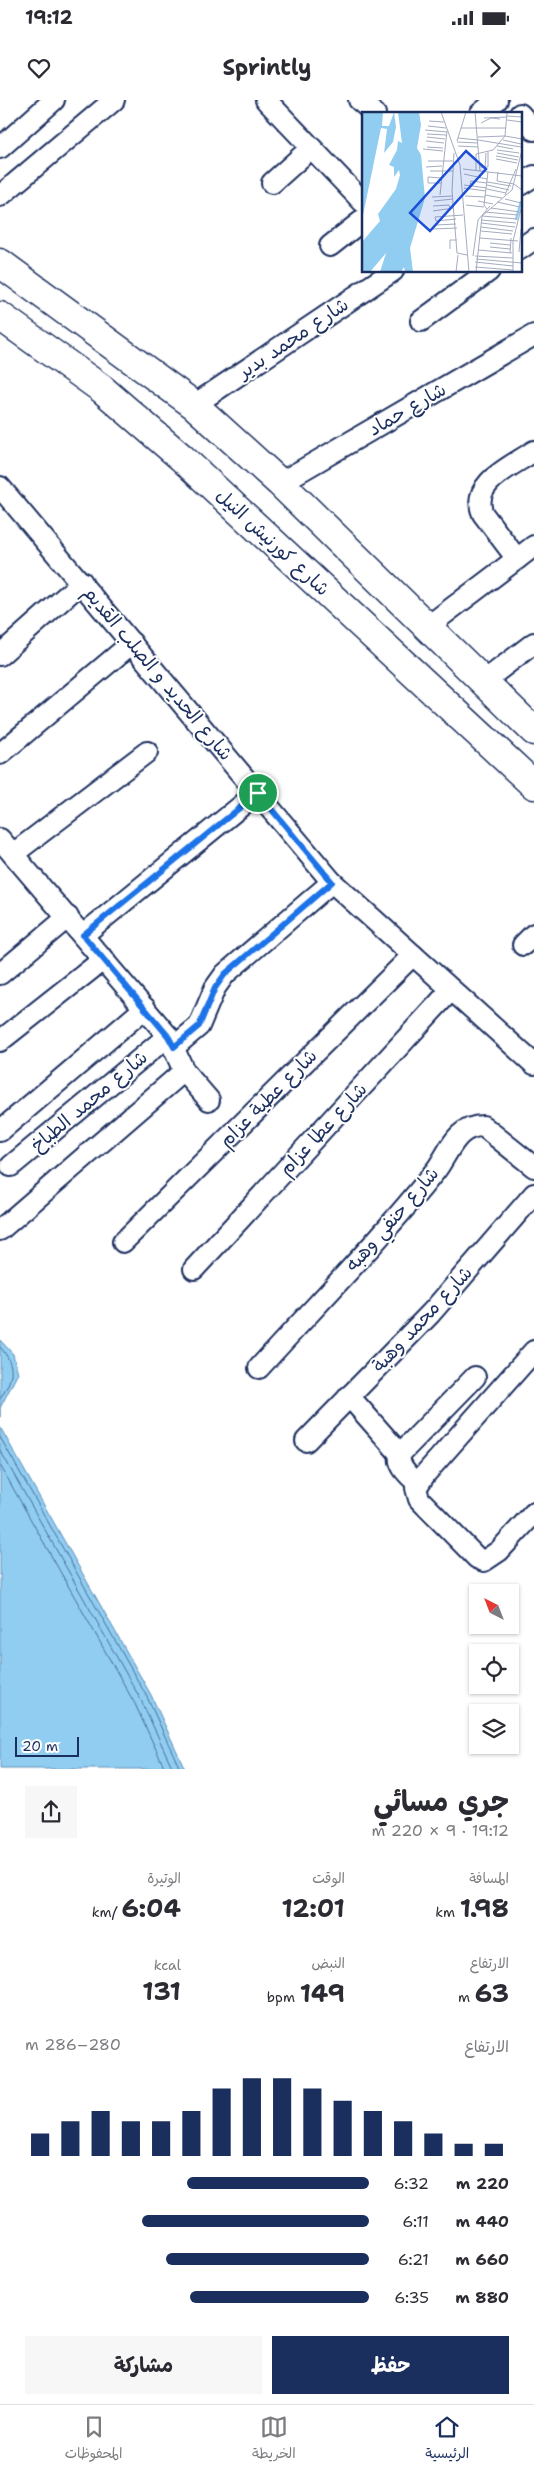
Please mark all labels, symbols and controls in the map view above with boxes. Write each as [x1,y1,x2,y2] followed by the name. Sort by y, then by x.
[25,5,73,30] text: 19:12
[223,53,311,82] text: Sprintly
[25,54,53,82] icon: heart
[481,54,509,82] icon: forward
[362,112,522,272] inset map
[231,292,354,386] street label: شارع محمد بدير
[363,377,451,442] street label: شارع حماد
[210,483,335,602] street label: شارع كورنيش النيل
[76,580,238,767] street label: شارع الحديد و الصلب القديم
[237,772,279,814] pin
[244,779,272,807] icon: arrive
[214,1044,324,1154] street label: شارع عطية عزام
[25,1045,153,1158] street label: شارع محمد الطباخ
[273,1077,374,1182] street label: شارع عطا عزام
[340,1161,447,1279] street label: شارع حنفي وهبه
[366,1260,478,1378] street label: شارع محمد وهبة
[469,1584,519,1634] north arrow
[469,1584,519,1754] map controls
[469,1644,519,1694] button: locate
[469,1704,519,1754] button: layers
[15,1734,79,1757] scale bar
[22,1737,58,1755] text: 20 m
[374,1782,509,1820] text: جري مسائي
[25,1786,77,1838] button: share
[371,1820,509,1841] text: 19:12 · 9 × 220 m
[147,1869,181,1887] text: الوتيرة
[312,1869,345,1887] text: الوقت
[469,1869,509,1887] text: المسافة
[121,1891,181,1925] text: 6:04
[281,1891,345,1925] text: 12:01
[460,1891,509,1925] text: 1.98
[92,1903,121,1921] text: /km
[435,1903,460,1921] text: km
[312,1954,345,1972] text: النبض
[470,1954,509,1972] text: الارتفاع
[154,1956,181,1974] text: kcal
[142,1974,181,2008] text: 131
[300,1976,345,2010] text: 149
[475,1976,509,2010] text: 63
[267,1988,300,2006] text: bpm
[458,1988,475,2006] text: m
[25,2034,121,2055] text: 280–286 m
[464,2036,509,2057] text: الارتفاع
[394,2173,429,2194] text: 6:32
[456,2173,509,2194] text: 220 m
[402,2211,429,2232] text: 6:11
[455,2211,509,2232] text: 440 m
[398,2249,429,2270] text: 6:21
[455,2249,509,2270] text: 660 m
[394,2287,429,2308] text: 6:35
[455,2287,509,2308] text: 880 m
[25,2336,262,2394] button: مشاركة
[272,2336,509,2394] button: حفظ
[65,2413,122,2466] tab: المحفوظات
[252,2413,296,2466] tab: الخريطة
[425,2413,469,2466] tab: الرئيسية

